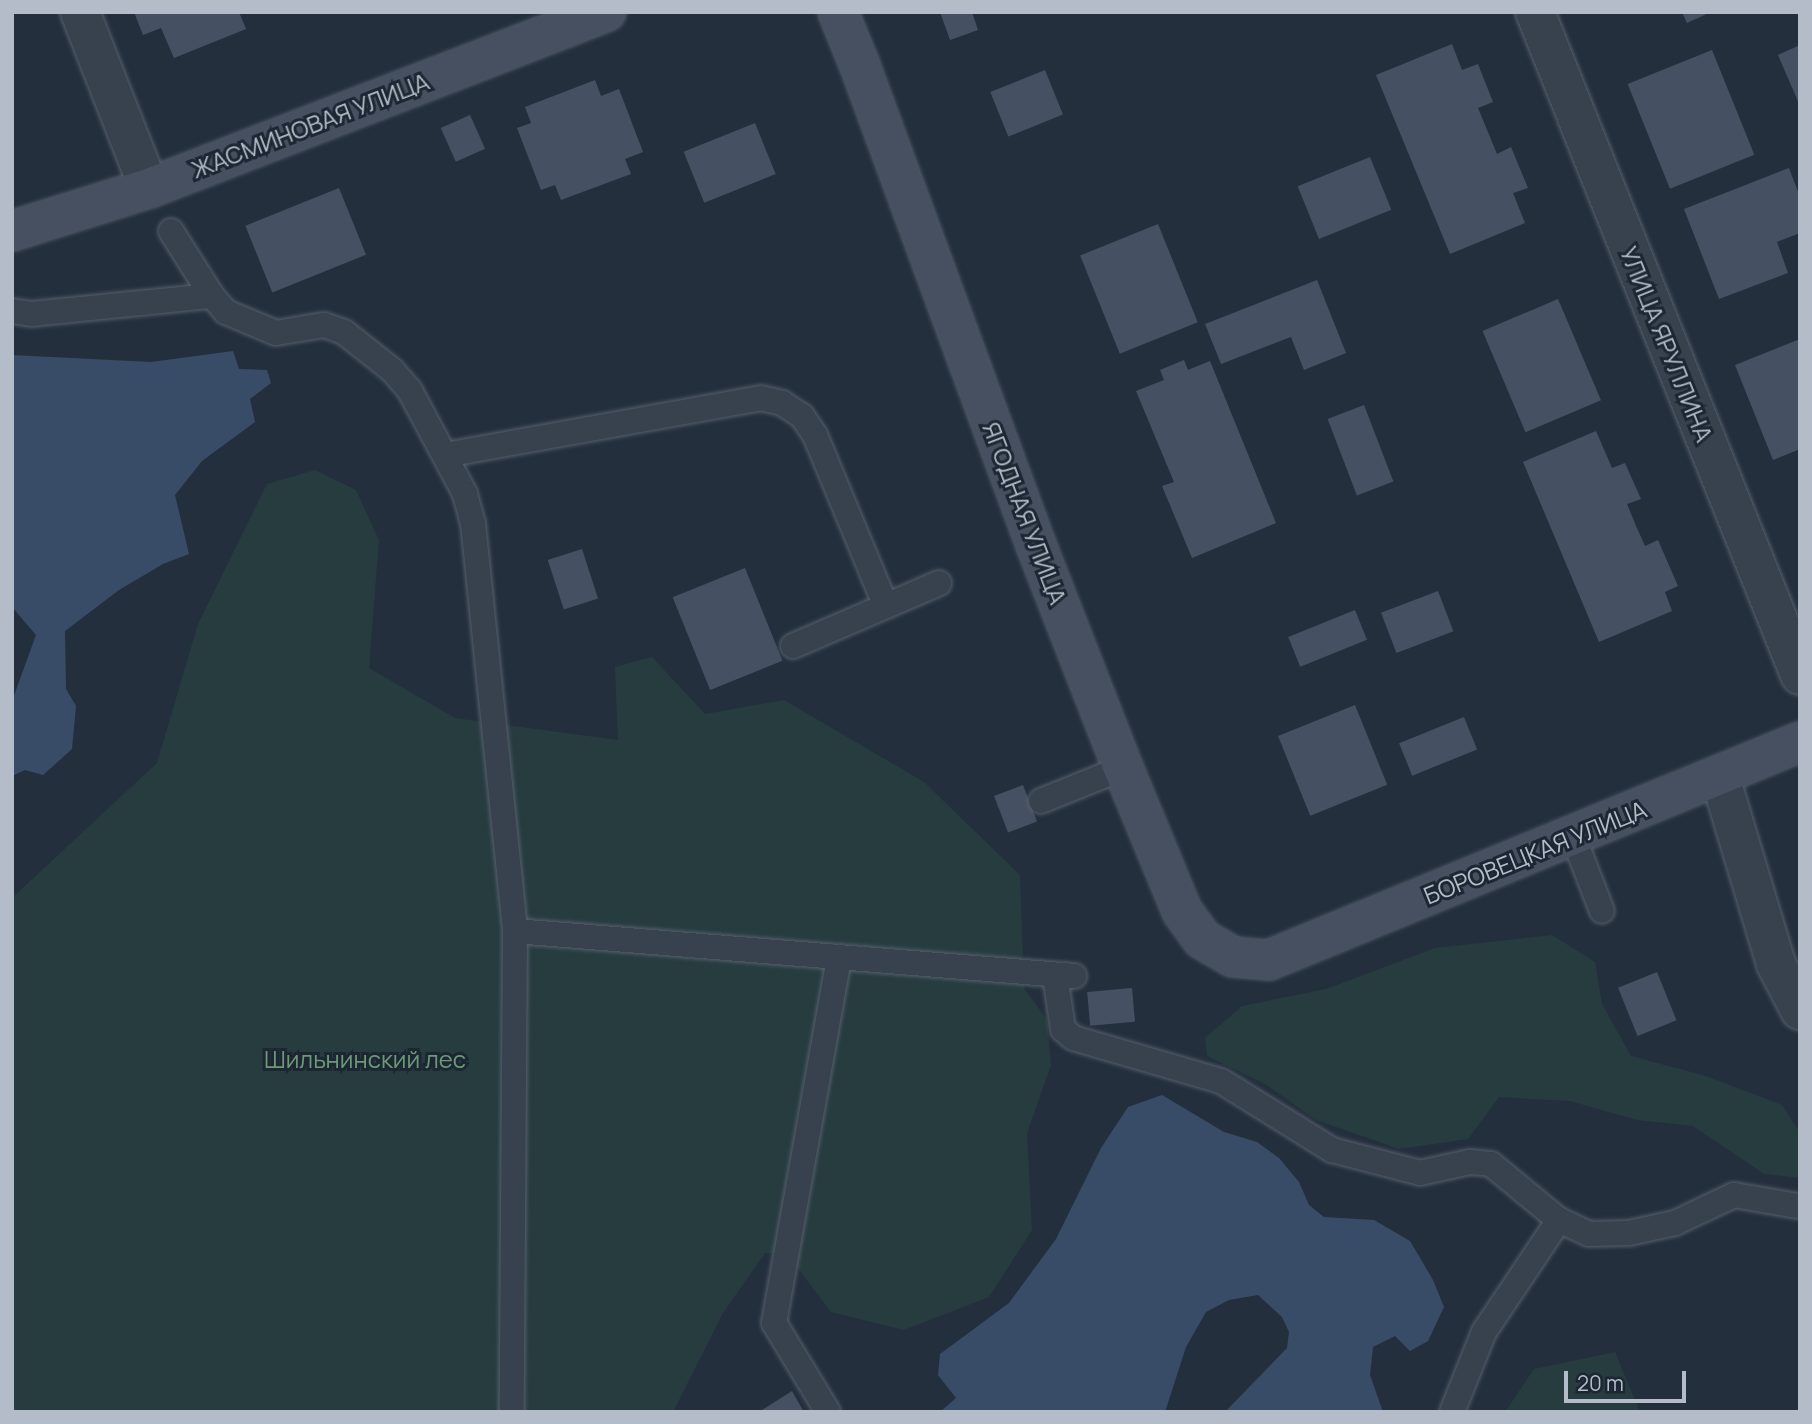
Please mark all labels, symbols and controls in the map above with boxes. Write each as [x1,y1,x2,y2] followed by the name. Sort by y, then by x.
[187,66,433,184] street label: ЖАСМИНОВАЯ УЛИЦА
[1615,242,1719,446] street label: УЛИЦА ЯРУЛЛИНА
[977,418,1073,608] street label: ЯГОДНАЯ УЛИЦА
[1419,794,1651,910] street label: БОРОВЕЦКАЯ УЛИЦА
[264,1045,466,1073] park label: Шильнинский лес
[1567,1358,1689,1402] scale bar
[1577,1369,1624,1397] text: 20 m

